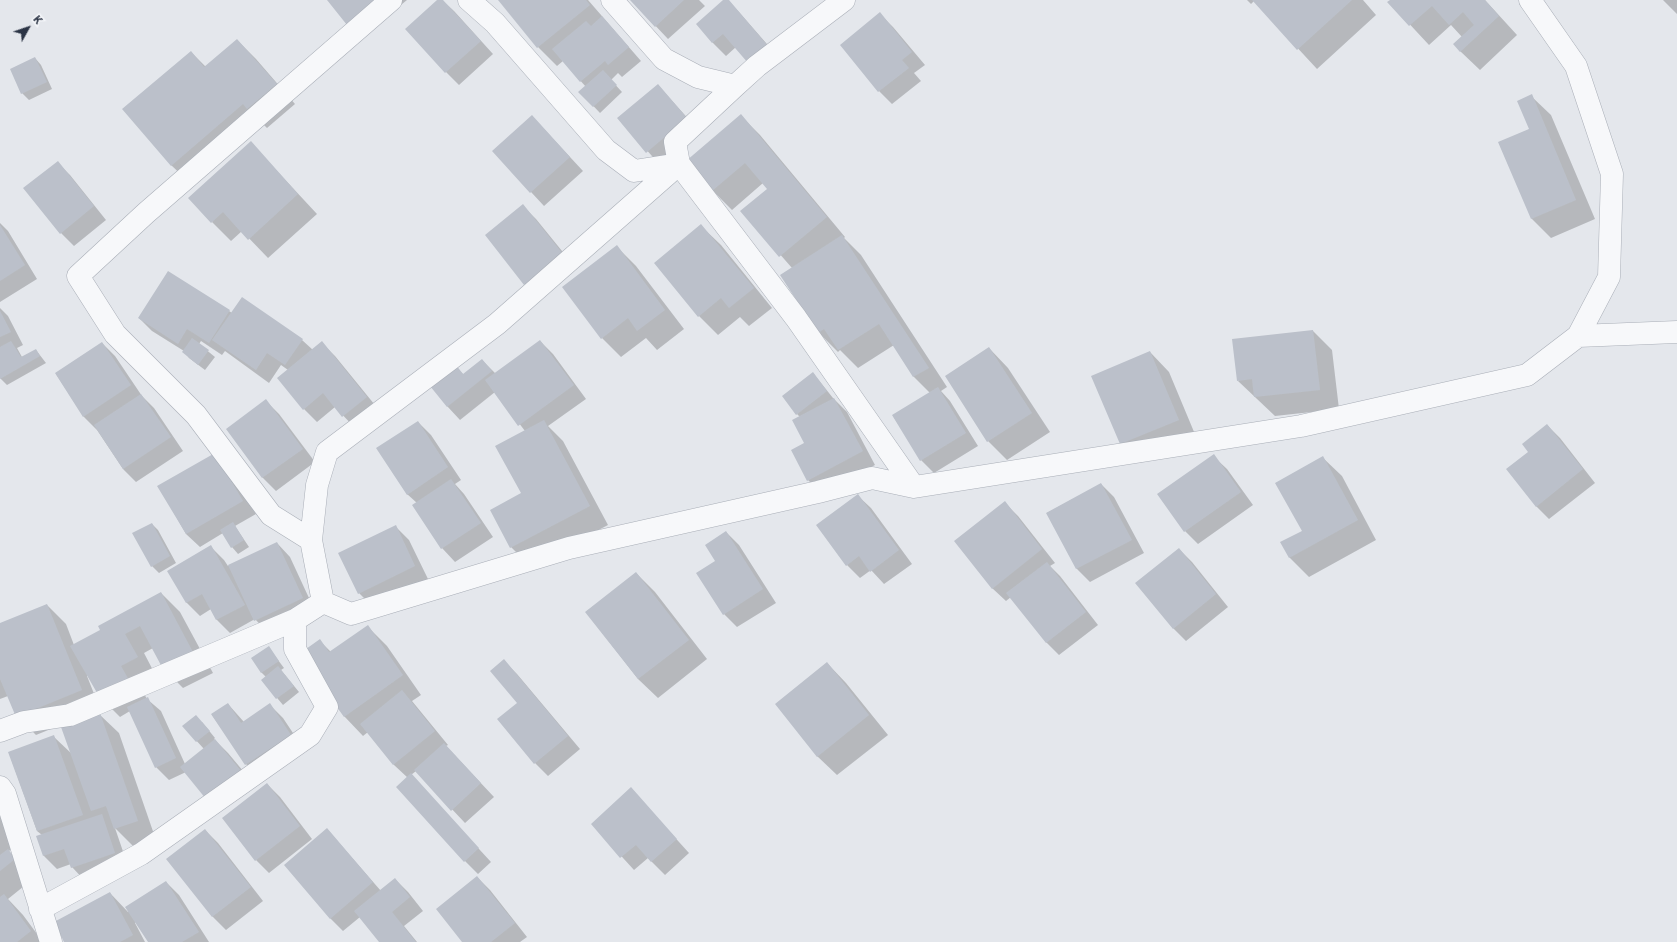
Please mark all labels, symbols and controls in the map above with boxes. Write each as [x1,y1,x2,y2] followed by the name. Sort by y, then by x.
[8,8,48,48] north arrow
[30,13,45,27] text: K

